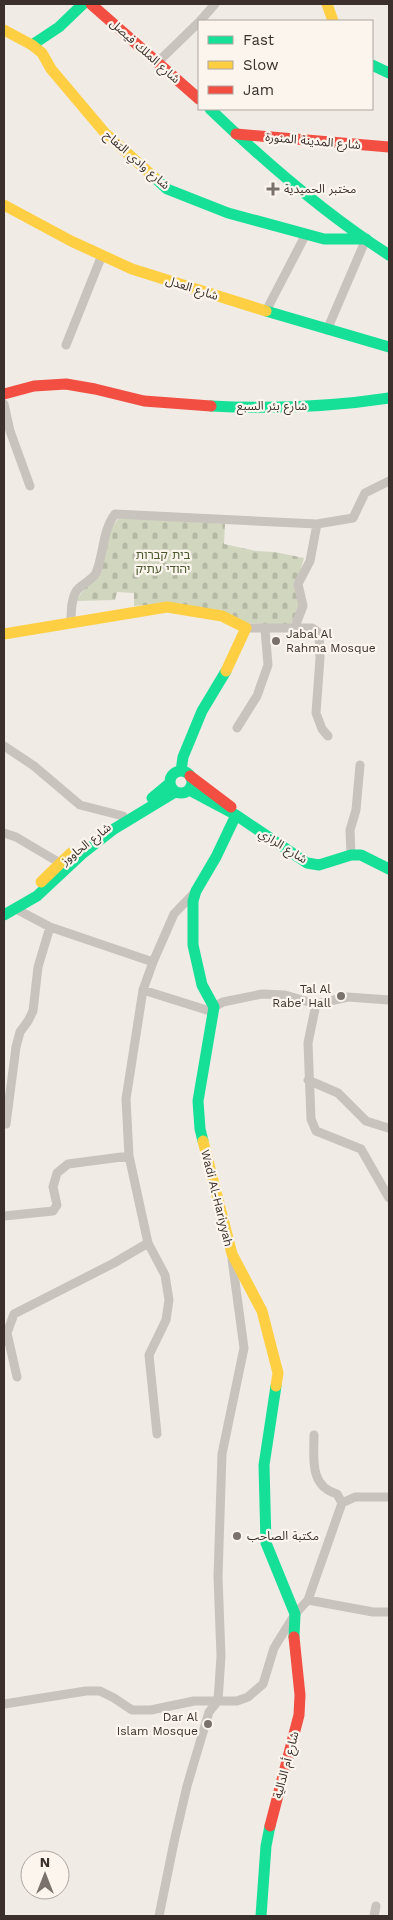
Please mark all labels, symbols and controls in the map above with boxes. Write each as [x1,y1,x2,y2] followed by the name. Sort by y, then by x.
[106,16,183,88] street label: شارع الملك فيصل
[198,20,373,110] legend
[243,31,275,49] text: Fast
[243,56,279,74] text: Slow
[243,81,274,99] text: Jam
[100,128,173,194] street label: شارع وادي التفاح
[264,130,361,154] street label: شارع المدينة المنورة
[266,182,280,196] marker: مختبر الحميدية
[284,182,356,196] place label: مختبر الحميدية
[163,273,220,305] street label: شارع العدل
[237,399,307,415] street label: شارع بئر السبع
[136,548,190,576] park label: בית קברות יהודי עתיק
[286,627,376,655] place label: Jabal Al Rahma Mosque
[270,635,282,647] marker: Jabal Al Rahma Mosque
[57,820,115,870] street label: شارع الحاووز
[255,826,310,869] street label: شارع الرازي
[272,982,331,1010] place label: Tal Al Rabe' Hall
[335,990,347,1002] marker: Tal Al Rabe' Hall
[198,1148,236,1248] street label: Wadi Al-Hariyyah
[247,1529,319,1543] place label: مكتبة الصاحب
[231,1530,243,1542] marker: مكتبة الصاحب
[117,1710,198,1738] place label: Dar Al Islam Mosque
[202,1718,214,1730] marker: Dar Al Islam Mosque
[270,1730,304,1801] street label: شارع أم الدالية
[20,1850,70,1900] north arrow
[40,1854,50,1870] text: N

